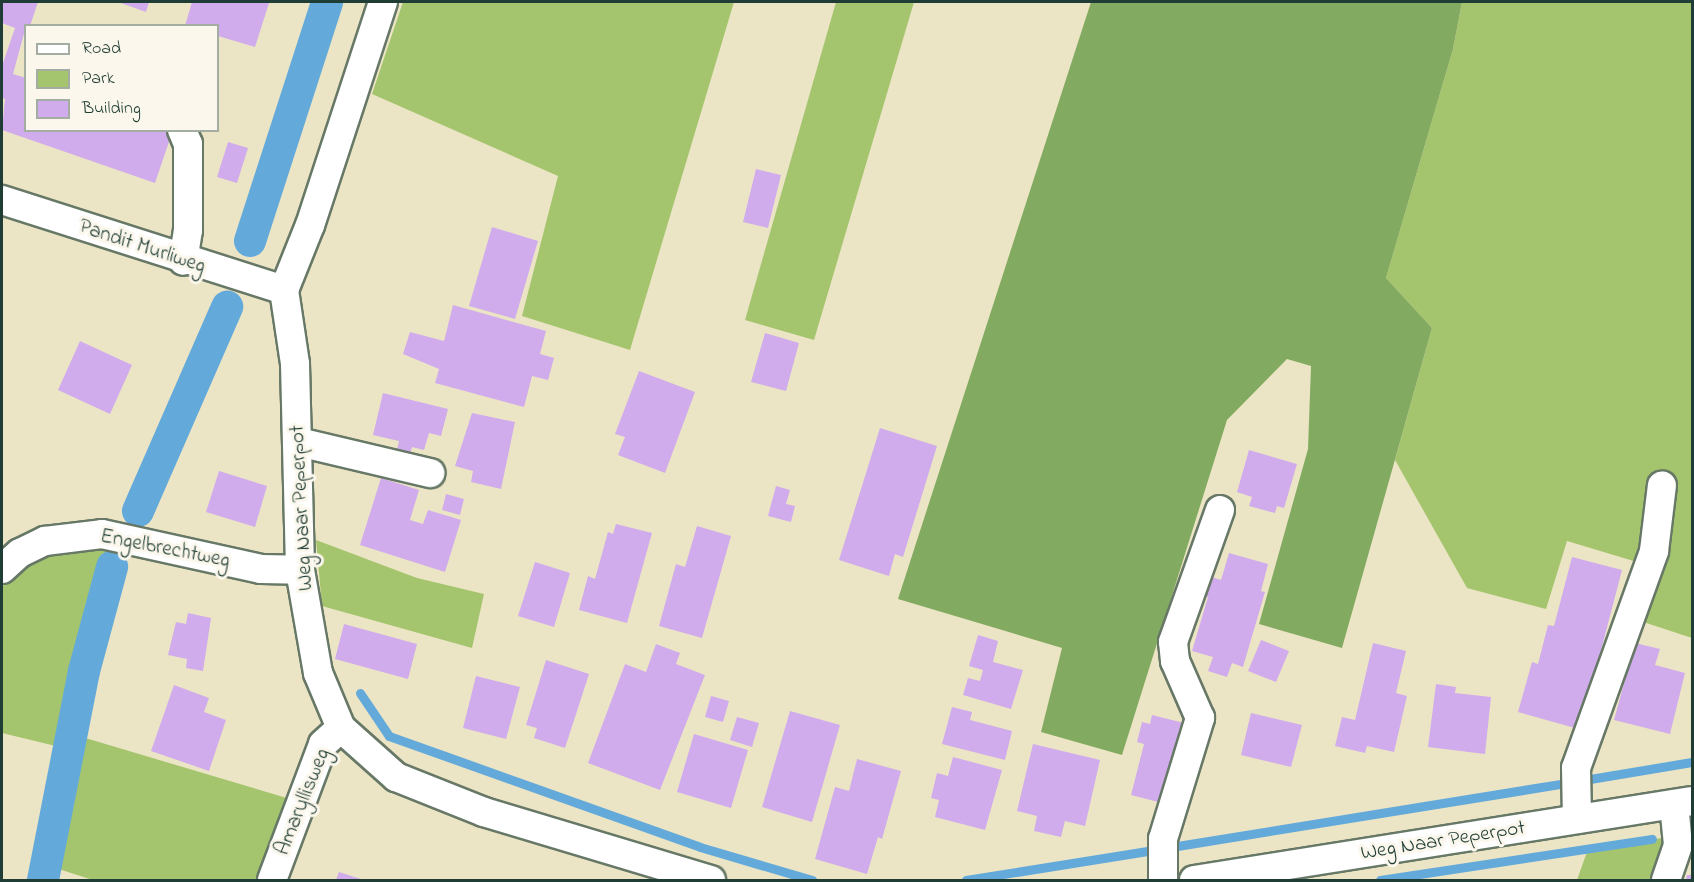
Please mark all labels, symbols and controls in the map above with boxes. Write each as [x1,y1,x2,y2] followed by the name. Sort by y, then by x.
[24,24,219,132] legend
[82,36,121,62] text: Road
[82,66,115,92] text: Park
[82,96,141,122] text: Building
[76,215,208,279] street label: Pandit Murliweg
[285,424,319,592] street label: Weg Naar Peperpot
[98,524,232,574] street label: Engelbrechtweg
[270,745,336,859] street label: Amaryllisweg
[1359,816,1527,866] street label: Weg Naar Peperpot

